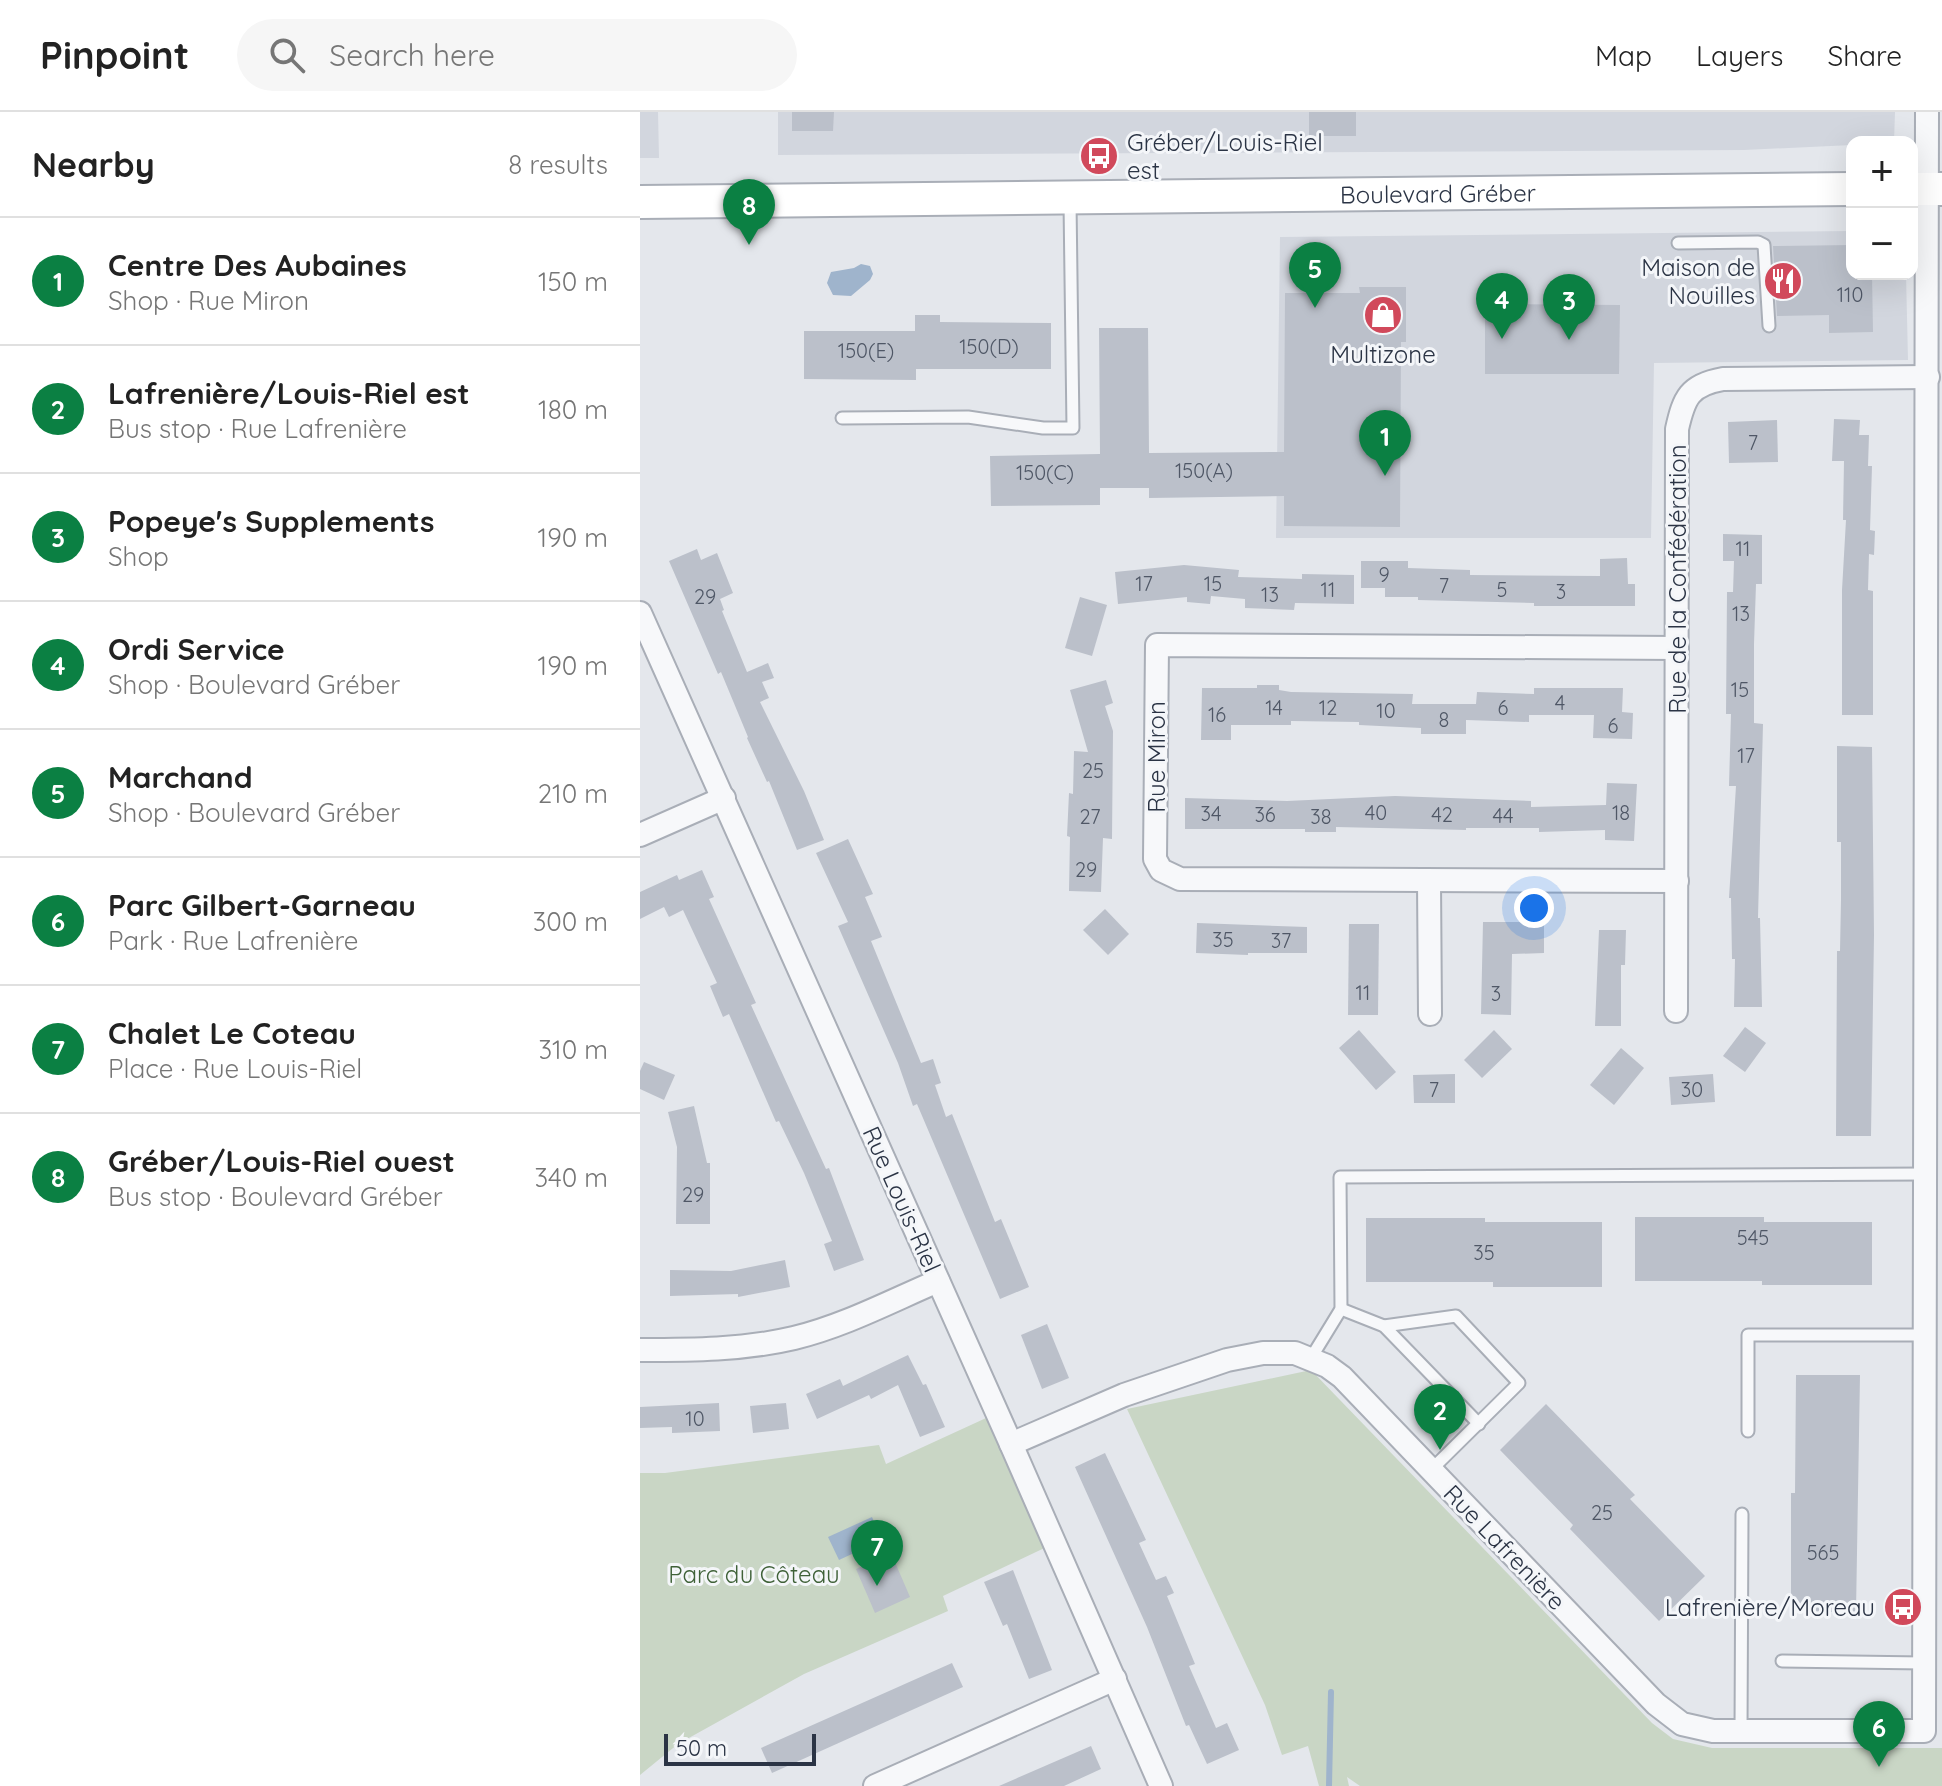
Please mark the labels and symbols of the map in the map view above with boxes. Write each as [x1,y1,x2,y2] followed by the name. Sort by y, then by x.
[1127,127,1323,185] place label: Gréber/Louis-Riel est
[1078,135,1120,177] bus stop icon: Gréber/Louis-Riel est
[1340,177,1536,209] street label: Boulevard Gréber
[723,179,775,245] pin: 8
[1289,242,1341,308] pin: 5
[1641,252,1755,310] place label: Maison de Nouilles
[1762,260,1804,302] restaurant icon: Maison de Nouilles
[1476,273,1528,339] pin: 4
[1543,274,1595,340] pin: 3
[1837,282,1863,307] house number: 110
[1362,294,1404,336] shop icon: Multizone
[959,334,1019,359] house number: 150(D)
[838,338,894,363] house number: 150(E)
[1330,339,1436,369] place label: Multizone
[1359,410,1411,476] pin: 1
[1748,430,1758,455] house number: 7
[1662,444,1692,714] street label: Rue de la Confédération
[1175,458,1233,483] house number: 150(A)
[1016,460,1074,485] house number: 150(C)
[1736,536,1750,561] house number: 11
[1378,562,1390,587] house number: 9
[1135,571,1153,596] house number: 17
[1204,571,1222,596] house number: 15
[1439,573,1449,598] house number: 7
[1321,577,1335,602] house number: 11
[1497,577,1507,602] house number: 5
[1556,579,1566,604] house number: 3
[1261,582,1279,607] house number: 13
[694,584,716,609] house number: 29
[1732,601,1750,626] house number: 13
[1731,677,1749,702] house number: 15
[1555,690,1565,715] house number: 4
[1265,695,1283,720] house number: 14
[1319,695,1337,720] house number: 12
[1498,695,1509,720] house number: 6
[1376,698,1396,723] house number: 10
[1141,701,1171,813] street label: Rue Miron
[1208,702,1226,727] house number: 16
[1439,707,1449,732] house number: 8
[1608,713,1619,738] house number: 6
[1737,743,1755,768] house number: 17
[1082,758,1104,783] house number: 25
[1365,800,1387,825] house number: 40
[1612,800,1630,825] house number: 18
[1200,801,1222,826] house number: 34
[1254,802,1276,827] house number: 36
[1431,802,1453,827] house number: 42
[1492,803,1514,828] house number: 44
[1080,804,1100,829] house number: 27
[1310,804,1332,829] house number: 38
[1075,857,1097,882] house number: 29
[1514,888,1554,928] your location
[1212,927,1234,952] house number: 35
[1271,928,1291,953] house number: 37
[1356,980,1370,1005] house number: 11
[1491,981,1501,1006] house number: 3
[1429,1077,1439,1102] house number: 7
[1681,1077,1703,1102] house number: 30
[856,1121,948,1277] street label: Rue Louis-Riel
[682,1182,704,1207] house number: 29
[1737,1225,1769,1250] house number: 545
[1473,1240,1495,1265] house number: 35
[1414,1384,1466,1450] pin: 2
[685,1406,705,1431] house number: 10
[1438,1478,1572,1616] street label: Rue Lafrenière
[1591,1500,1613,1525] house number: 25
[851,1520,903,1586] pin: 7
[1807,1540,1839,1565] house number: 565
[668,1559,840,1589] park label: Parc du Côteau
[1882,1586,1924,1628] bus stop icon: Lafrenière/Moreau
[1665,1592,1875,1622] place label: Lafrenière/Moreau
[1853,1701,1905,1767] pin: 6
[664,1730,816,1766] scale bar

